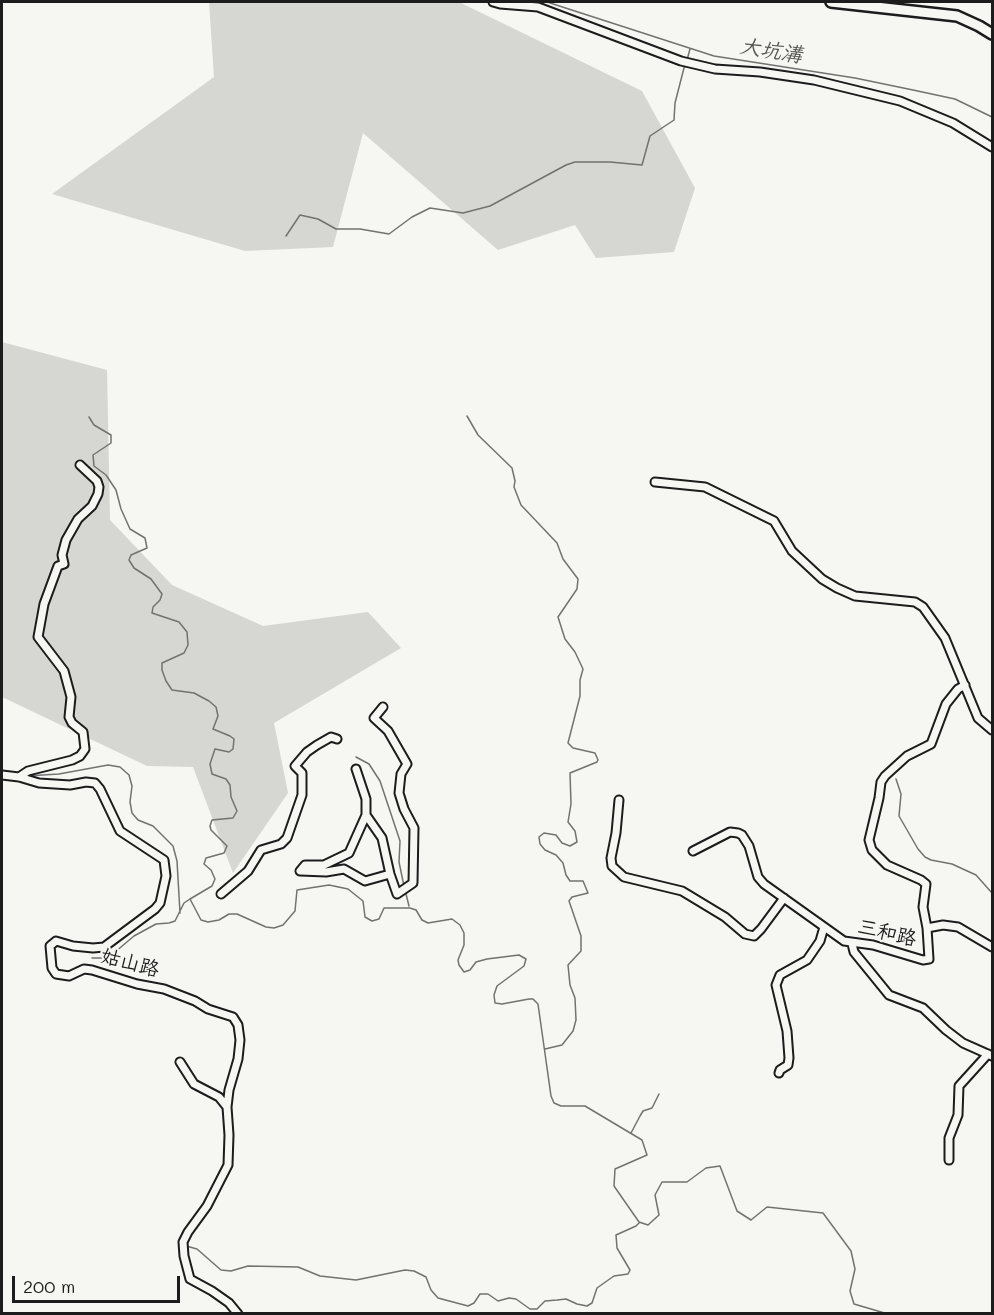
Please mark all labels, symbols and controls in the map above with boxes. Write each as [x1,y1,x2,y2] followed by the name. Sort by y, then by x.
[738,34,804,68] water label: 大坑溝
[855,915,919,951] street label: 三和路
[98,944,162,982] street label: 姑山路
[15,1264,183,1302] scale bar
[23,1274,75,1298] text: 200 m

